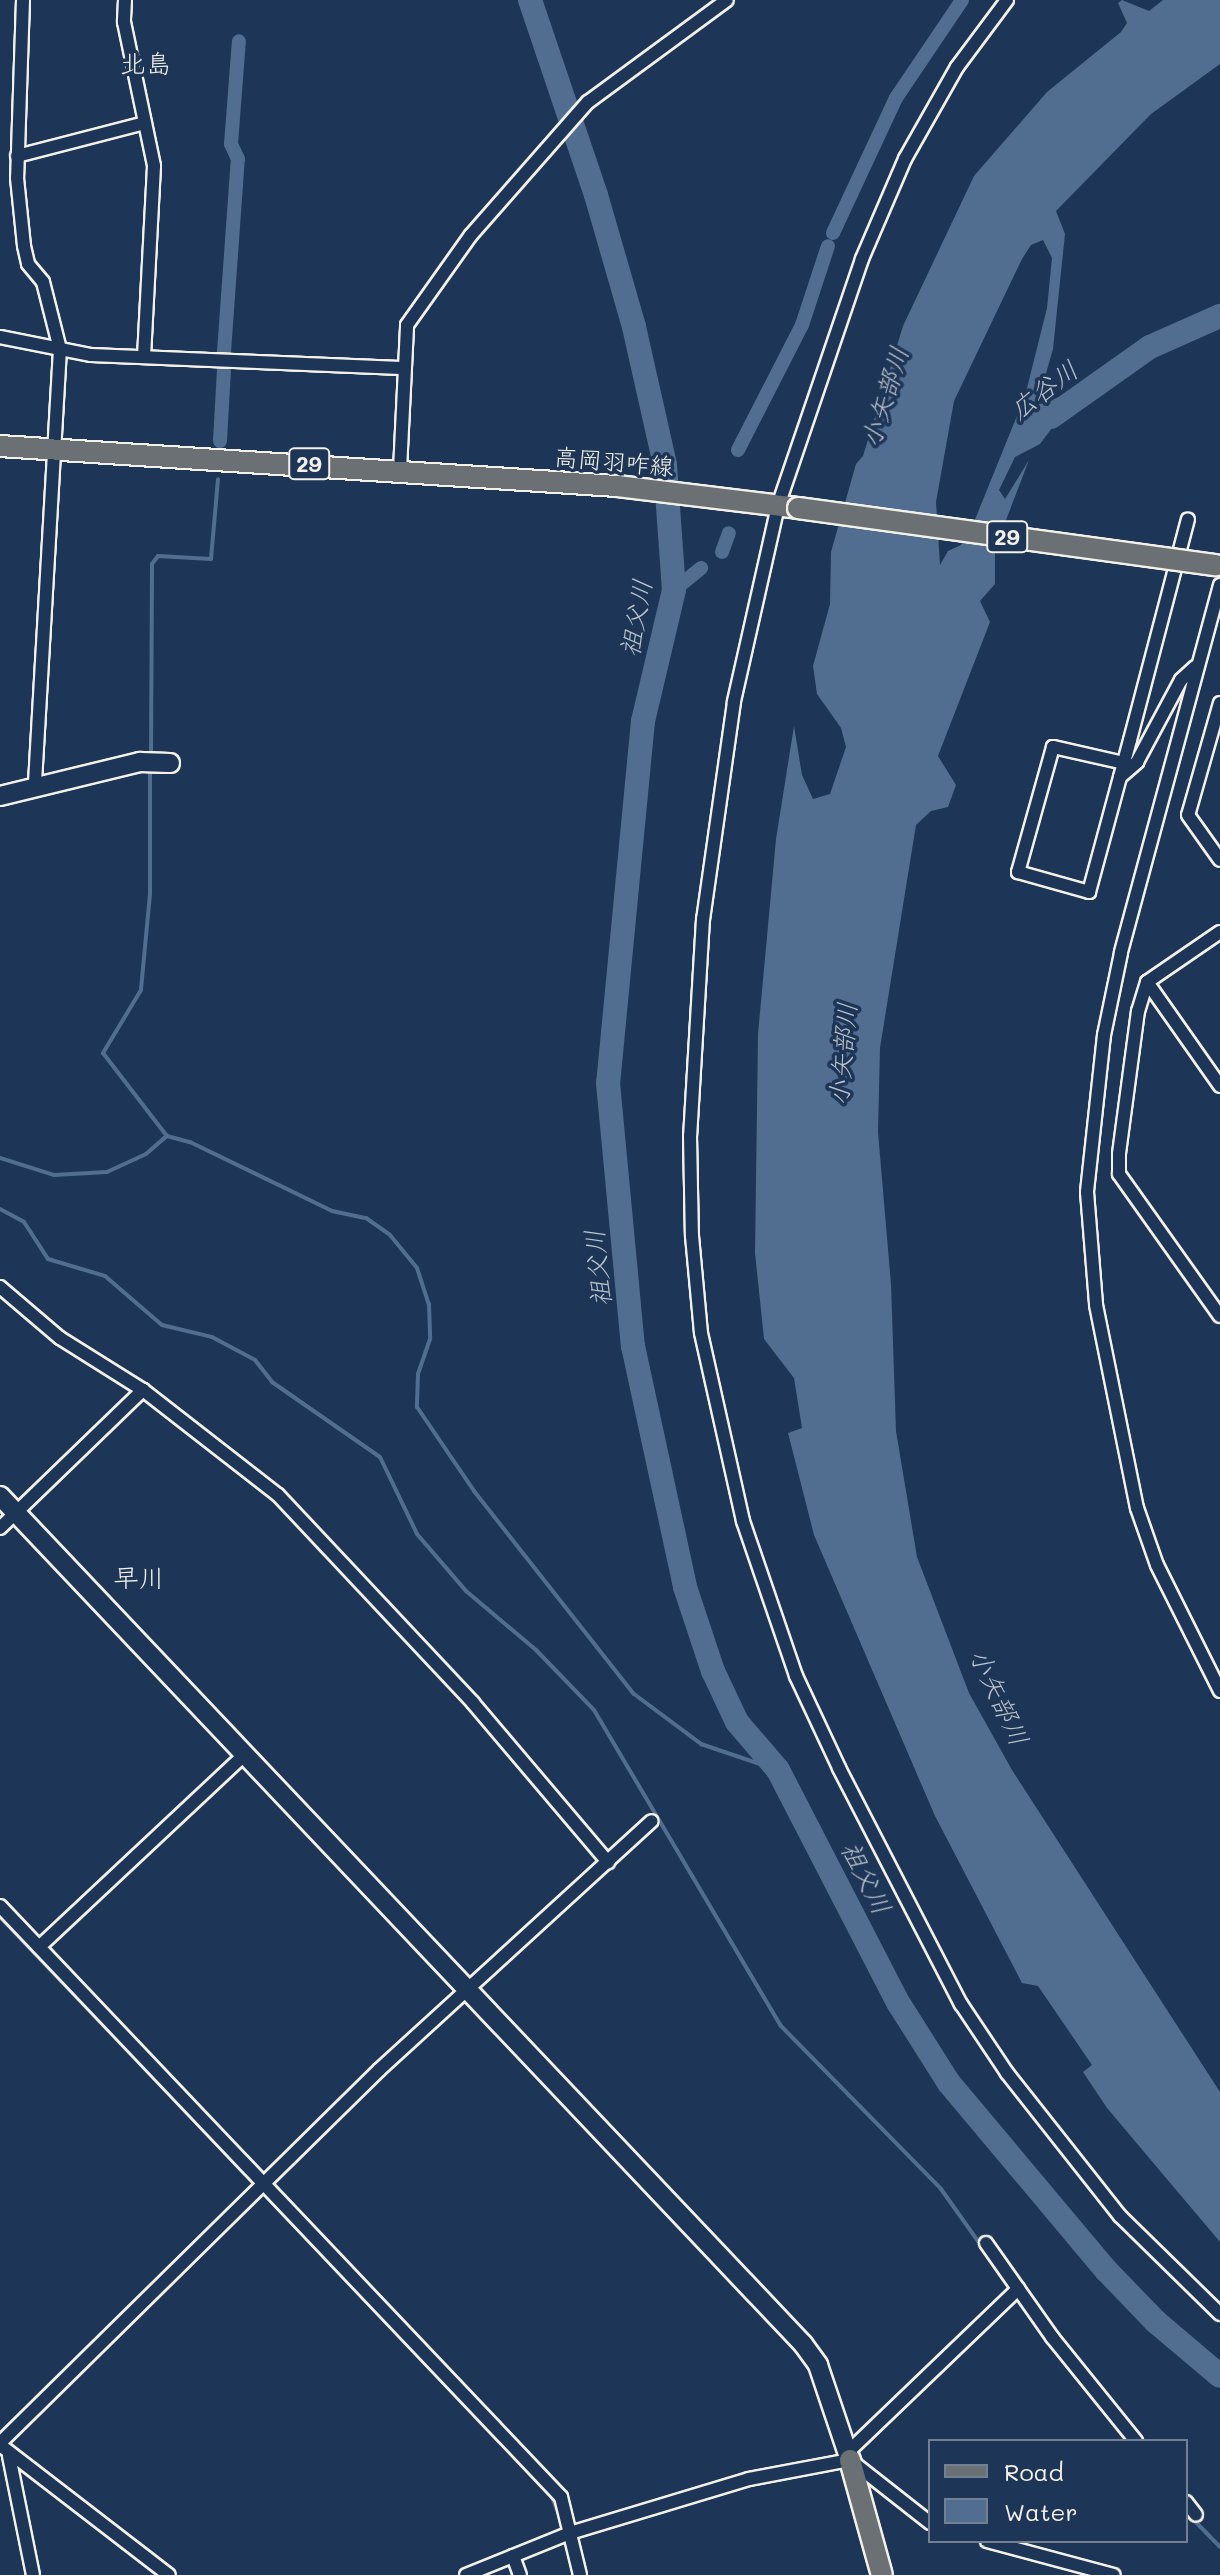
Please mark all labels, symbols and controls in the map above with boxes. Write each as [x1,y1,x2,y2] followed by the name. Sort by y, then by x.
[120,48,172,80] district label: 北島
[855,343,915,451] water label: 小矢部川
[1003,354,1085,426] water label: 広谷川
[553,441,675,481] street label: 高岡羽咋線
[287,446,331,482] road number: 29
[985,519,1029,555] road number: 29
[614,577,658,659] water label: 祖父川
[823,1001,863,1107] water label: 小矢部川
[578,1228,618,1308] water label: 祖父川
[113,1562,165,1594] district label: 早川
[963,1643,1035,1751] water label: 小矢部川
[834,1836,898,1920] water label: 祖父川
[928,2439,1188,2543] legend
[1004,2456,1064,2487] text: Road
[1004,2496,1078,2527] text: Water

